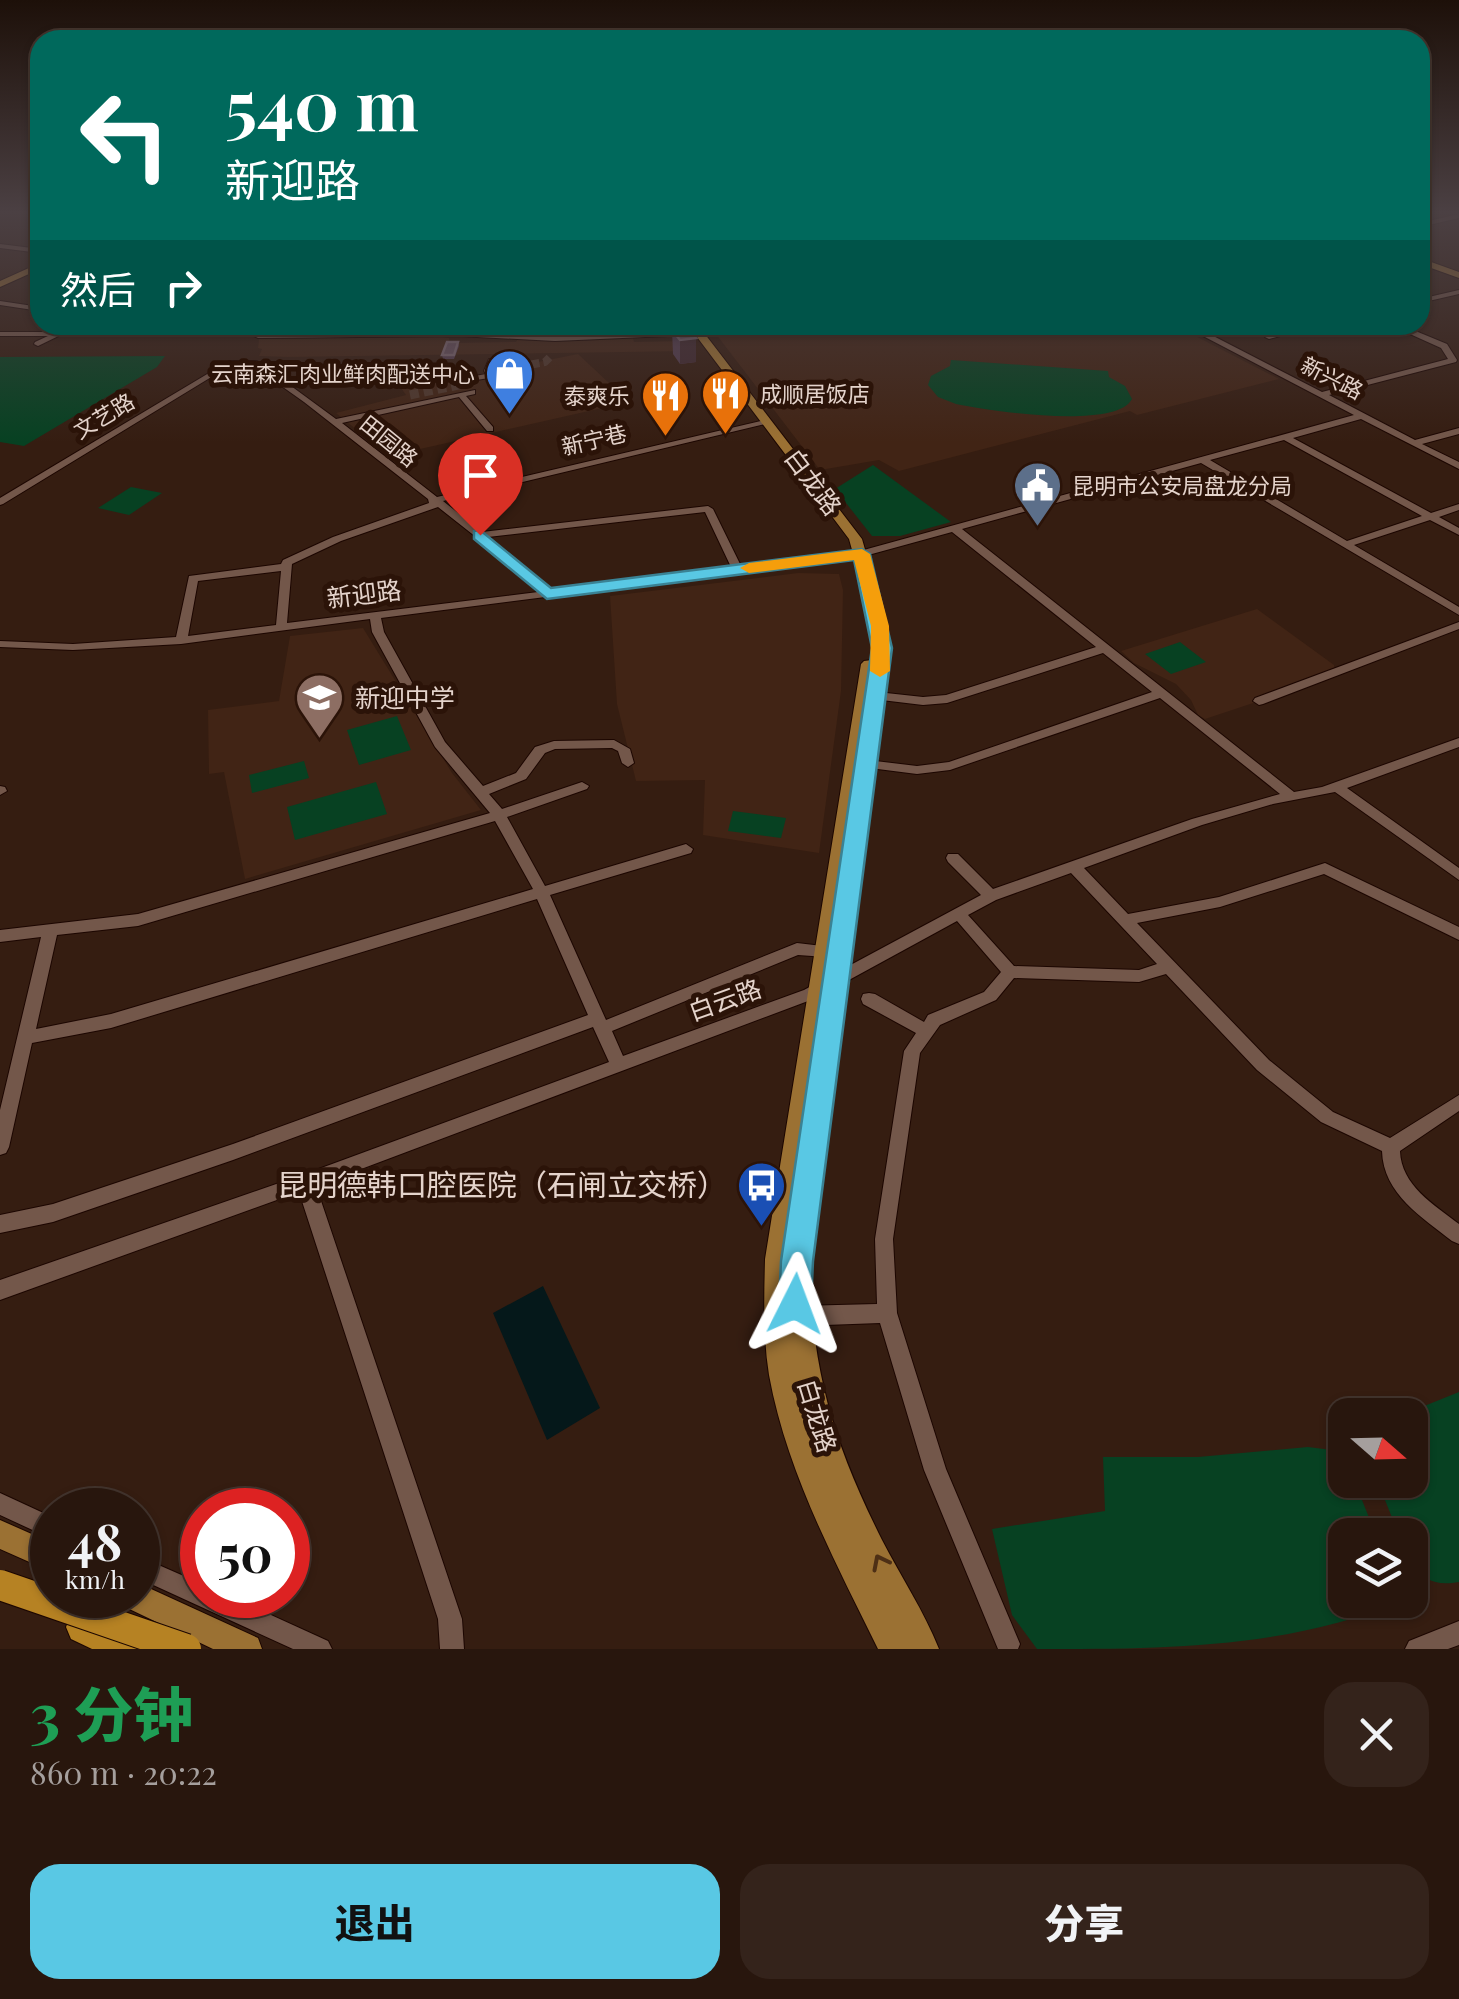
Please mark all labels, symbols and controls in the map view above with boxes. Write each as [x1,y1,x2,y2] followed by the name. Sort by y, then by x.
[225,55,419,149] text: 540 m
[60,70,190,200] icon: left
[225,148,360,208] text: 新迎路
[156,260,211,315] icon: right
[60,263,136,314] text: 然后
[484,348,536,416] shop icon: 云南森汇肉业鲜肉配送中心
[1296,349,1369,405] street label: 新兴路
[211,358,475,388] place label: 云南森汇肉业鲜肉配送中心
[699,368,751,436] restaurant icon: 成顺居饭店
[639,370,691,438] restaurant icon: 泰爽乐
[760,378,870,408] place label: 成顺居饭店
[564,380,630,410] place label: 泰爽乐
[67,385,140,445] street label: 文艺路
[355,408,425,473] street label: 田园路
[558,417,629,461] street label: 新宁巷
[438,433,523,536] pin
[778,441,850,521] street label: 白龙路
[453,448,508,503] icon: arrive
[1011,460,1063,528] public building icon: 昆明市公安局盘龙分局
[1072,470,1292,500] place label: 昆明市公安局盘龙分局
[325,572,403,613] street label: 新迎路
[294,672,346,740] school or university icon: 新迎中学
[355,680,455,713] place label: 新迎中学
[684,970,765,1027] street label: 白云路
[736,1160,788,1228] bus stop icon: 昆明德韩口腔医院（石闸立交桥）
[277,1164,727,1204] place label: 昆明德韩口腔医院（石闸立交桥）
[743,1252,847,1356] position arrow
[792,1375,845,1456] street label: 白龙路
[1328,1398,1428,1498] north arrow
[1328,1398,1428,1618] map controls
[180,1488,310,1618] speed limit sign: 50
[68,1507,122,1574] text: 48
[1328,1518,1428,1618] button: layers
[873,1555,892,1573] one-way arrow
[65,1562,125,1595] text: km/h
[30,1672,193,1752] text: 3 分钟
[1324,1682,1429,1787] button: close
[30,1750,217,1793] text: 860 m · 20:22
[30,1864,720,1979] button: 退出
[740,1864,1429,1979] button: 分享

